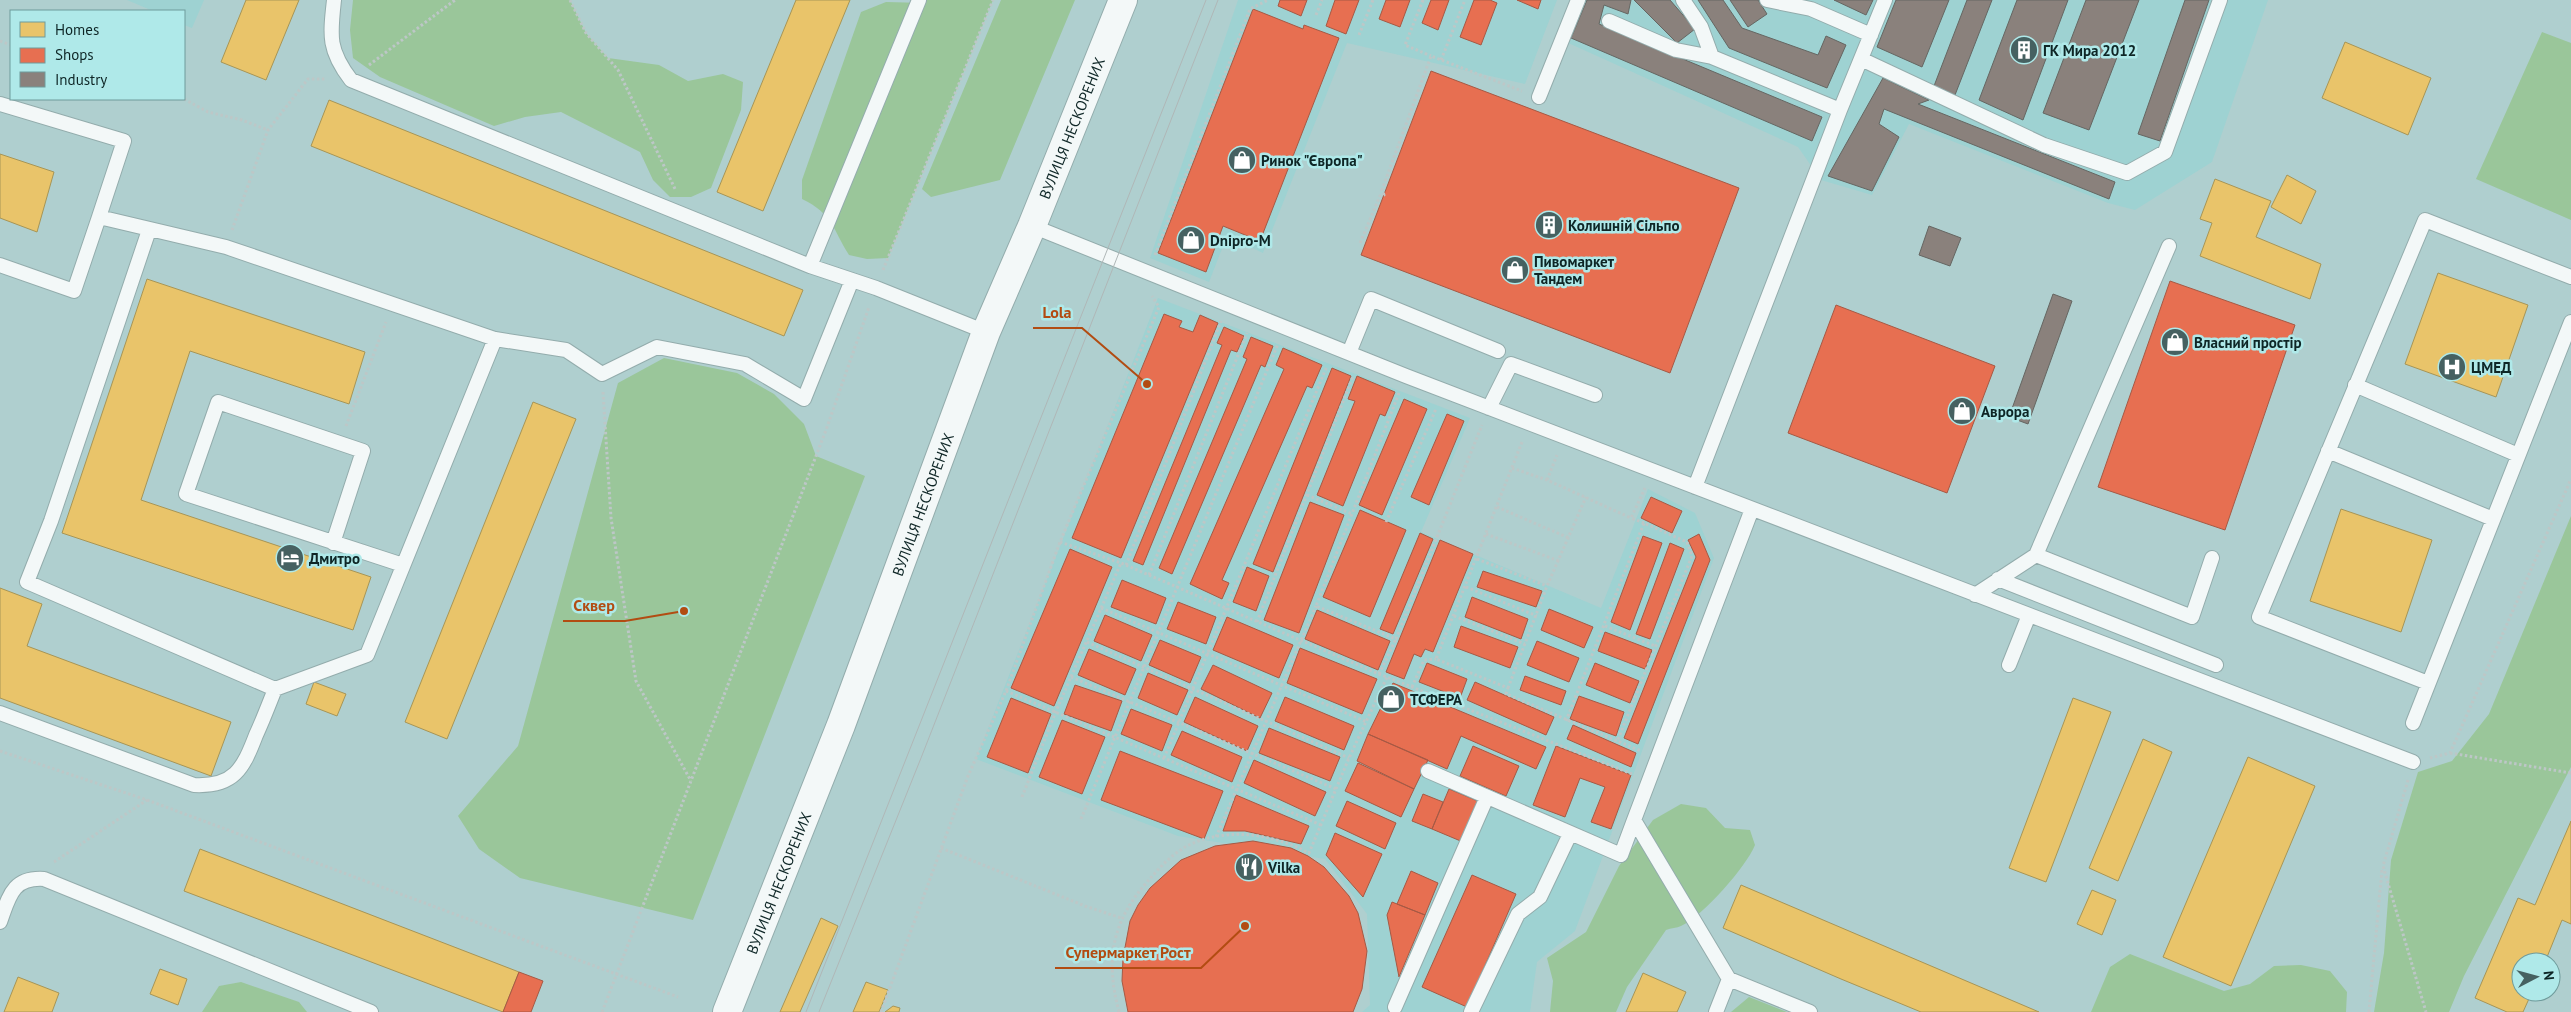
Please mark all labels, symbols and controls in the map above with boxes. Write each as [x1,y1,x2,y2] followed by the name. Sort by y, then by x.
[10,10,185,100] legend
[55,20,99,39] text: Homes
[2009,35,2039,65] building icon: ГК Мира 2012
[2043,41,2136,60] place label: ГК Мира 2012
[55,45,94,64] text: Shops
[1034,54,1109,201] street label: ВУЛИЦЯ НЕСКОРЕНИХ
[55,70,107,89] text: Industry
[1227,145,1257,175] shop icon: Ринок "Європа"
[1261,151,1363,170] place label: Ринок "Європа"
[1534,210,1564,240] building icon: Колишній Сільпо
[1568,216,1679,235] place label: Колишній Сільпо
[1176,225,1206,255] shop icon: Dnipro-M
[1210,231,1271,250] place label: Dnipro-M
[1534,252,1615,288] place label: Пивомаркет Тандем
[1500,255,1530,285] shop icon: Пивомаркет Тандем
[1033,297,1082,328] callout: Lola
[1043,302,1072,322] text: Lola
[2160,327,2190,357] shop icon: Власний простір
[2194,333,2302,352] place label: Власний простір
[2437,352,2467,382] hospital icon: ЦМЕД
[2471,358,2512,377] place label: ЦМЕД
[1947,396,1977,426] shop icon: Аврора
[1981,402,2029,421] place label: Аврора
[887,430,957,578] street label: ВУЛИЦЯ НЕСКОРЕНИХ
[275,543,305,573] hotel icon: Дмитро
[309,549,360,568] place label: Дмитро
[563,590,625,621] callout: Сквер
[573,595,615,615] text: Сквер
[1376,684,1406,714] shop icon: ТСФЕРА
[1410,690,1463,709] place label: ТСФЕРА
[742,809,815,956] street label: ВУЛИЦЯ НЕСКОРЕНИХ
[1234,852,1264,882] restaurant icon: Vilka
[1267,858,1300,877] place label: Vilka
[1055,937,1201,968] callout: Супермаркет Рост
[1065,942,1191,962] text: Супермаркет Рост
[2511,952,2561,1002] north arrow
[2539,970,2558,981] text: N

